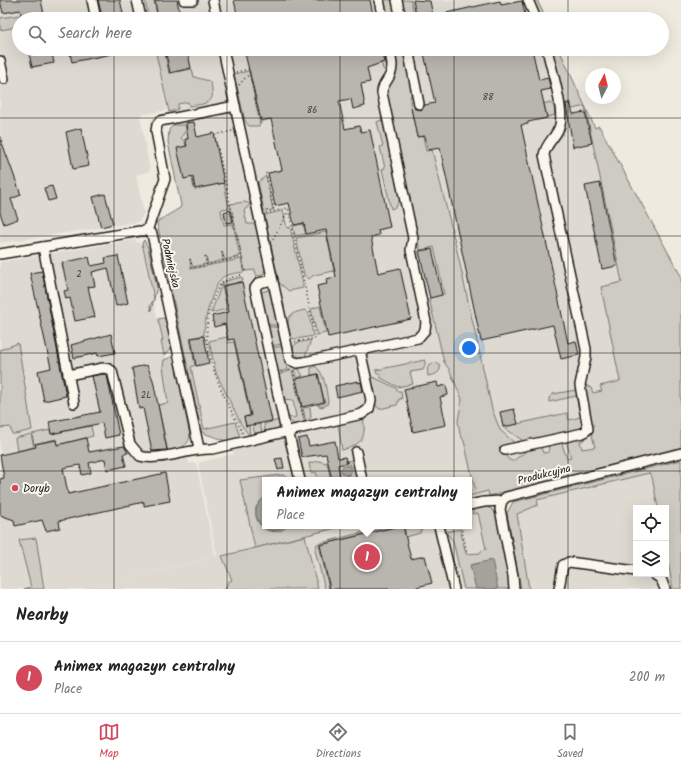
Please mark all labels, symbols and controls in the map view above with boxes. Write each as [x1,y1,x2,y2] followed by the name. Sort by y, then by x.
[12,12,669,56] search box
[58,22,132,46] text: Search here
[26,23,48,45] icon: search
[585,68,621,104] north arrow
[483,90,494,105] house number: 88
[307,103,317,118] house number: 86
[156,237,184,290] street label: Podmiejska
[76,267,82,282] house number: 2
[459,338,479,358] your location
[141,388,151,403] house number: 2L
[516,460,573,490] street label: Produkcyjna
[262,477,472,529] popup
[23,480,50,498] place label: Doryb
[277,481,457,505] text: Animex magazyn centralny
[10,483,20,493] marker: Doryb
[277,505,305,526] text: Place
[633,505,669,577] map controls
[633,505,669,541] button: locate
[633,541,669,577] button: layers
[354,542,380,572] pin: 1
[16,602,68,629] text: Nearby
[54,655,235,679] text: Animex magazyn centralny
[27,667,31,688] text: 1
[629,667,665,688] text: 200 m
[54,679,82,700] text: Place
[98,721,120,763] tab: Map
[316,721,361,763] tab: Directions
[557,721,583,763] tab: Saved

